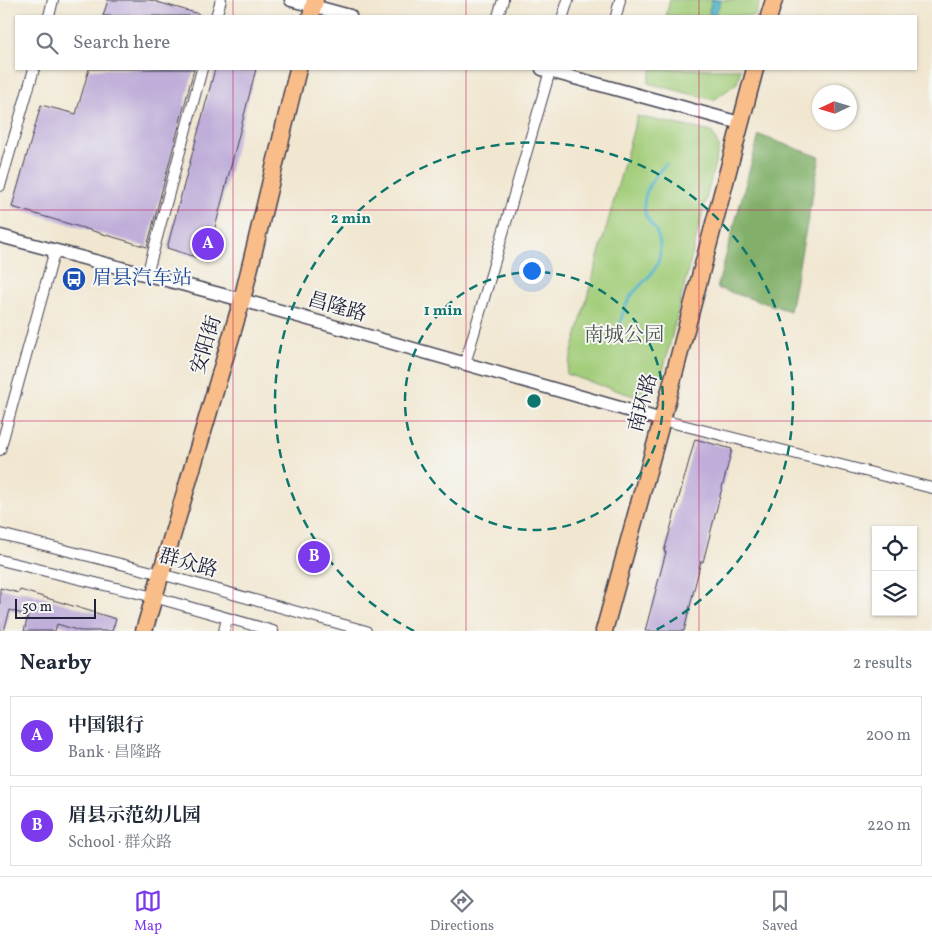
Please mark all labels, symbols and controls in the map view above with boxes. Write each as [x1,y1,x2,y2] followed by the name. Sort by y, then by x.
[15,15,917,70] search box
[33,29,61,57] icon: search
[73,30,170,56] text: Search here
[812,85,857,130] north arrow
[331,209,371,230] text: 2 min
[192,225,224,263] pin: A
[519,258,545,284] your location
[92,265,192,293] place label: 眉县汽车站
[61,266,87,292] bus stop icon: 眉县汽车站
[304,286,370,330] street label: 昌隆路
[424,301,462,322] text: 1 min
[185,312,229,378] street label: 安阳街
[584,322,664,350] park label: 南城公园
[623,370,665,436] street label: 南环路
[525,392,543,410] centre of rings
[872,526,917,616] map controls
[872,526,917,571] button: locate
[298,538,330,576] pin: B
[155,543,221,585] street label: 群众路
[872,571,917,616] button: layers
[15,596,96,619] scale bar
[22,598,52,617] text: 50 m
[20,649,91,678] text: Nearby
[853,653,912,675] text: 2 results
[68,713,144,739] text: 中国银行
[31,725,43,747] text: A
[866,725,911,747] text: 200 m
[68,742,162,764] text: Bank · 昌隆路
[68,803,201,829] text: 眉县示范幼儿园
[32,815,42,837] text: B
[867,815,911,837] text: 220 m
[68,832,172,854] text: School · 群众路
[134,887,162,936] tab: Map
[430,887,494,936] tab: Directions
[762,887,798,936] tab: Saved

